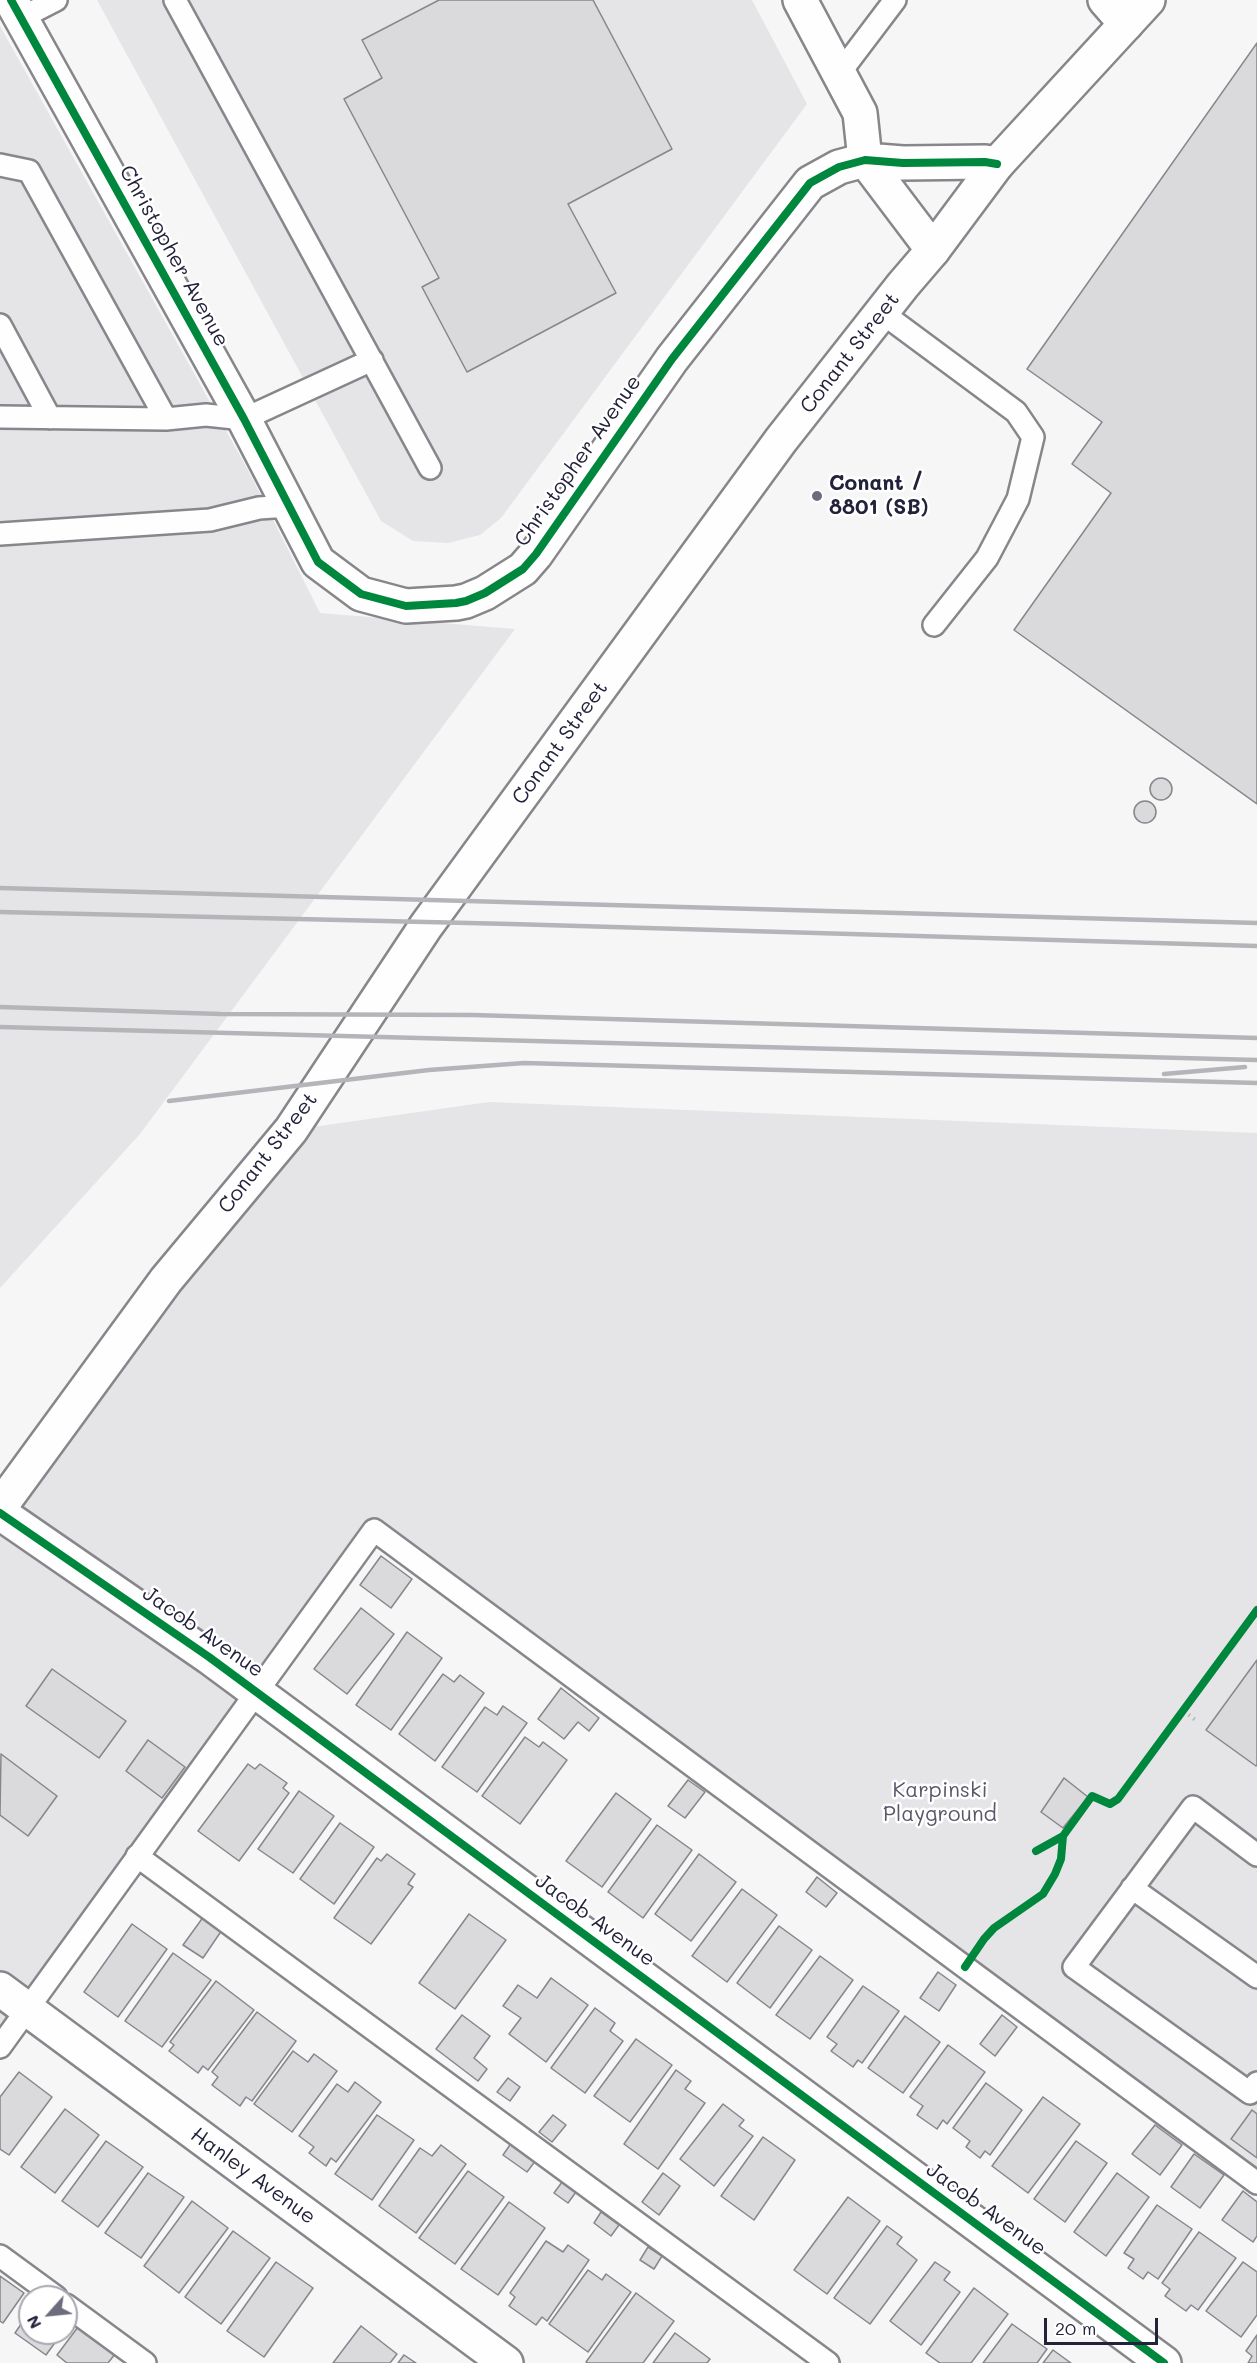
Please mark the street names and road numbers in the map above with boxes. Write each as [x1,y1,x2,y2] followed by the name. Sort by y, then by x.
[114,161,234,351] street label: Christopher Avenue
[795,287,905,419] street label: Conant Street
[509,370,647,552] street label: Christopher Avenue
[507,676,613,810] street label: Conant Street
[213,1087,323,1219] street label: Conant Street
[138,1581,268,1683] street label: Jacob Avenue
[530,1868,660,1972] street label: Jacob Avenue
[186,2122,320,2230] street label: Hanley Avenue
[921,2157,1051,2261] street label: Jacob Avenue

